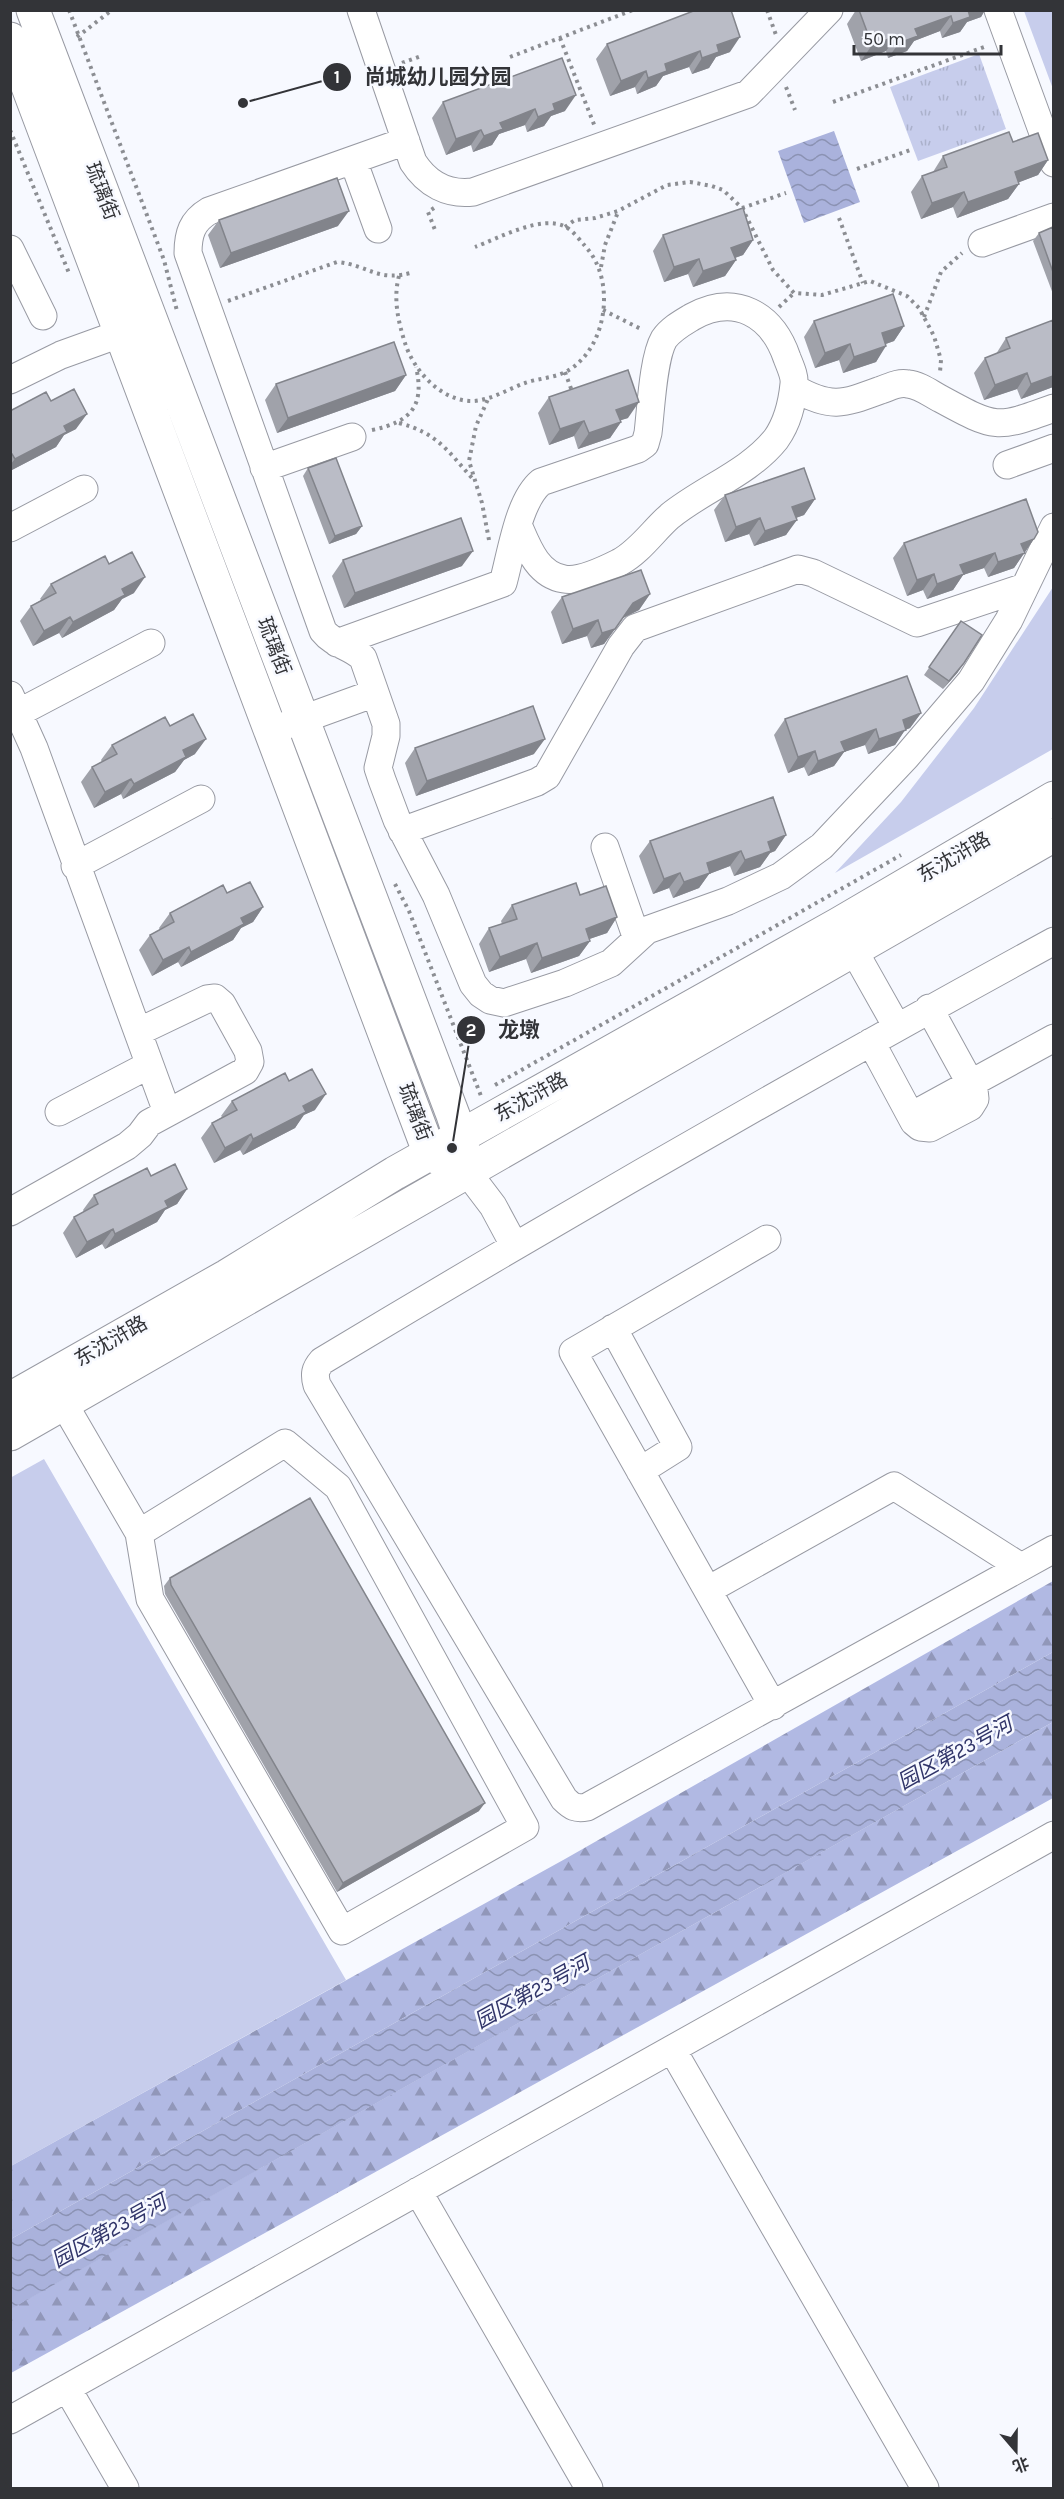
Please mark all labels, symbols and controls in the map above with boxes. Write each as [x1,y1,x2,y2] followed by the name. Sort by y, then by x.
[854,18,1001,56] scale bar
[863,28,905,50] text: 50 m
[322,57,523,96] callout: 尚城幼儿园分园
[365,65,512,89] text: 尚城幼儿园分园
[334,66,340,88] text: 1
[81,159,123,223] street label: 琉璃街
[253,614,295,678] street label: 琉璃街
[914,827,994,887] street label: 东沈浒路
[456,1010,552,1049] callout: 龙墩
[498,1018,540,1042] text: 龙墩
[466,1019,476,1041] text: 2
[490,1068,572,1126] street label: 东沈浒路
[394,1080,436,1144] street label: 琉璃街
[71,1311,151,1371] street label: 东沈浒路
[894,1710,1020,1794] water label: 园区第23号河
[471,1949,597,2033] water label: 园区第23号河
[48,2188,174,2272] water label: 园区第23号河
[986,2421,1046,2481] north arrow
[1010,2453,1032,2476] text: 北

